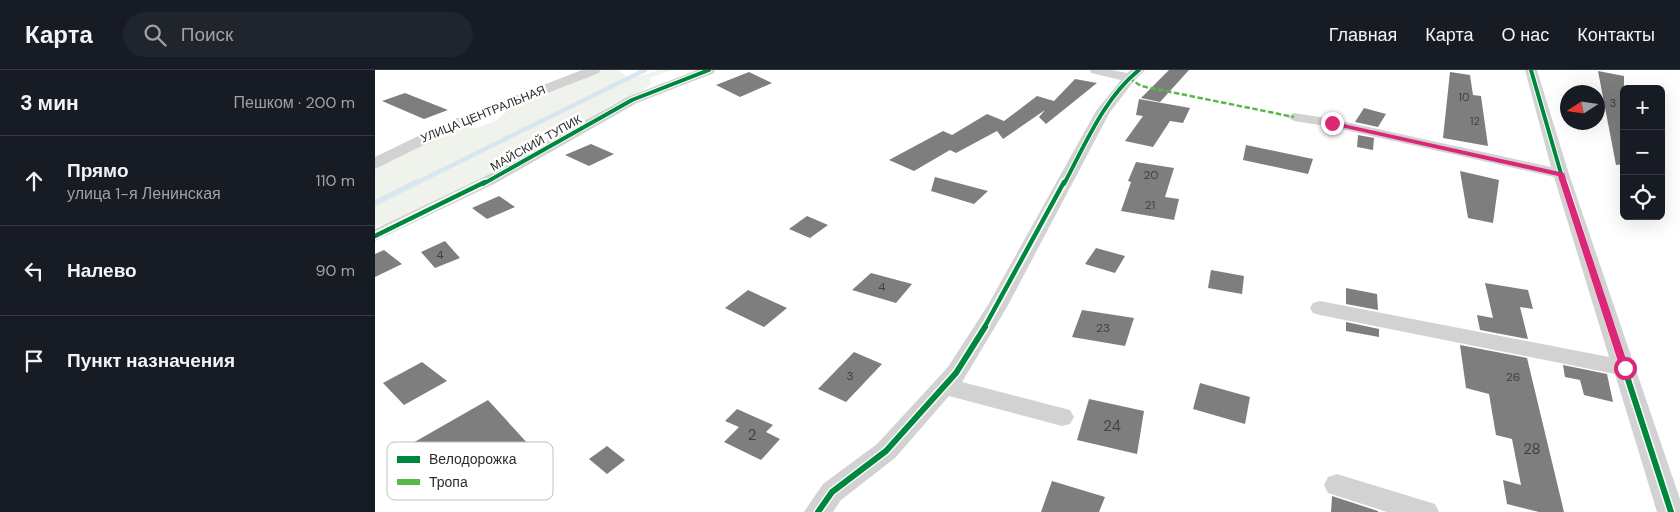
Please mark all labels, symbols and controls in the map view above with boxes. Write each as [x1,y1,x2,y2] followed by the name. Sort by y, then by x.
[123,12,473,57] search box
[25,19,93,50] text: Карта
[141,21,169,49] icon: search
[181,22,233,47] text: Поиск
[1329,23,1397,47] text: Главная
[1425,23,1474,47] text: Карта
[1502,23,1549,47] text: О нас
[1577,23,1655,47] text: Контакты
[418,82,548,146] street label: УЛИЦА ЦЕНТРАЛЬНАЯ
[1560,85,1605,130] north arrow
[1620,85,1665,220] map controls
[1620,85,1665,130] button: +
[20,89,79,117] text: 3 мин
[1459,90,1469,104] house number: 10
[234,92,355,113] text: Пешком · 200 m
[1610,96,1616,110] house number: 3
[488,111,584,175] street label: МАЙСКИЙ ТУПИК
[1321,112,1344,135] route end
[1470,114,1480,128] house number: 12
[1620,130,1665,175] button: −
[67,158,129,183] text: Прямо
[20,167,48,195] icon: ahead
[1143,167,1159,183] house number: 20
[316,170,355,191] text: 110 m
[1620,175,1665,220] button: locate
[67,183,221,204] text: улица 1-я Ленинская
[1145,197,1155,213] house number: 21
[436,247,444,263] house number: 4
[20,257,48,285] icon: left
[67,258,137,283] text: Налево
[315,260,355,281] text: 90 m
[878,279,886,295] house number: 4
[1096,320,1110,336] house number: 23
[20,347,48,375] icon: arrive
[67,348,235,373] text: Пункт назначения
[1614,357,1637,380] route start
[846,368,854,384] house number: 3
[1506,369,1520,385] house number: 26
[1103,416,1121,436] house number: 24
[748,425,756,445] house number: 2
[1523,439,1541,459] house number: 28
[387,442,553,500] legend
[429,450,517,468] text: Велодорожка
[429,473,468,491] text: Тропа

